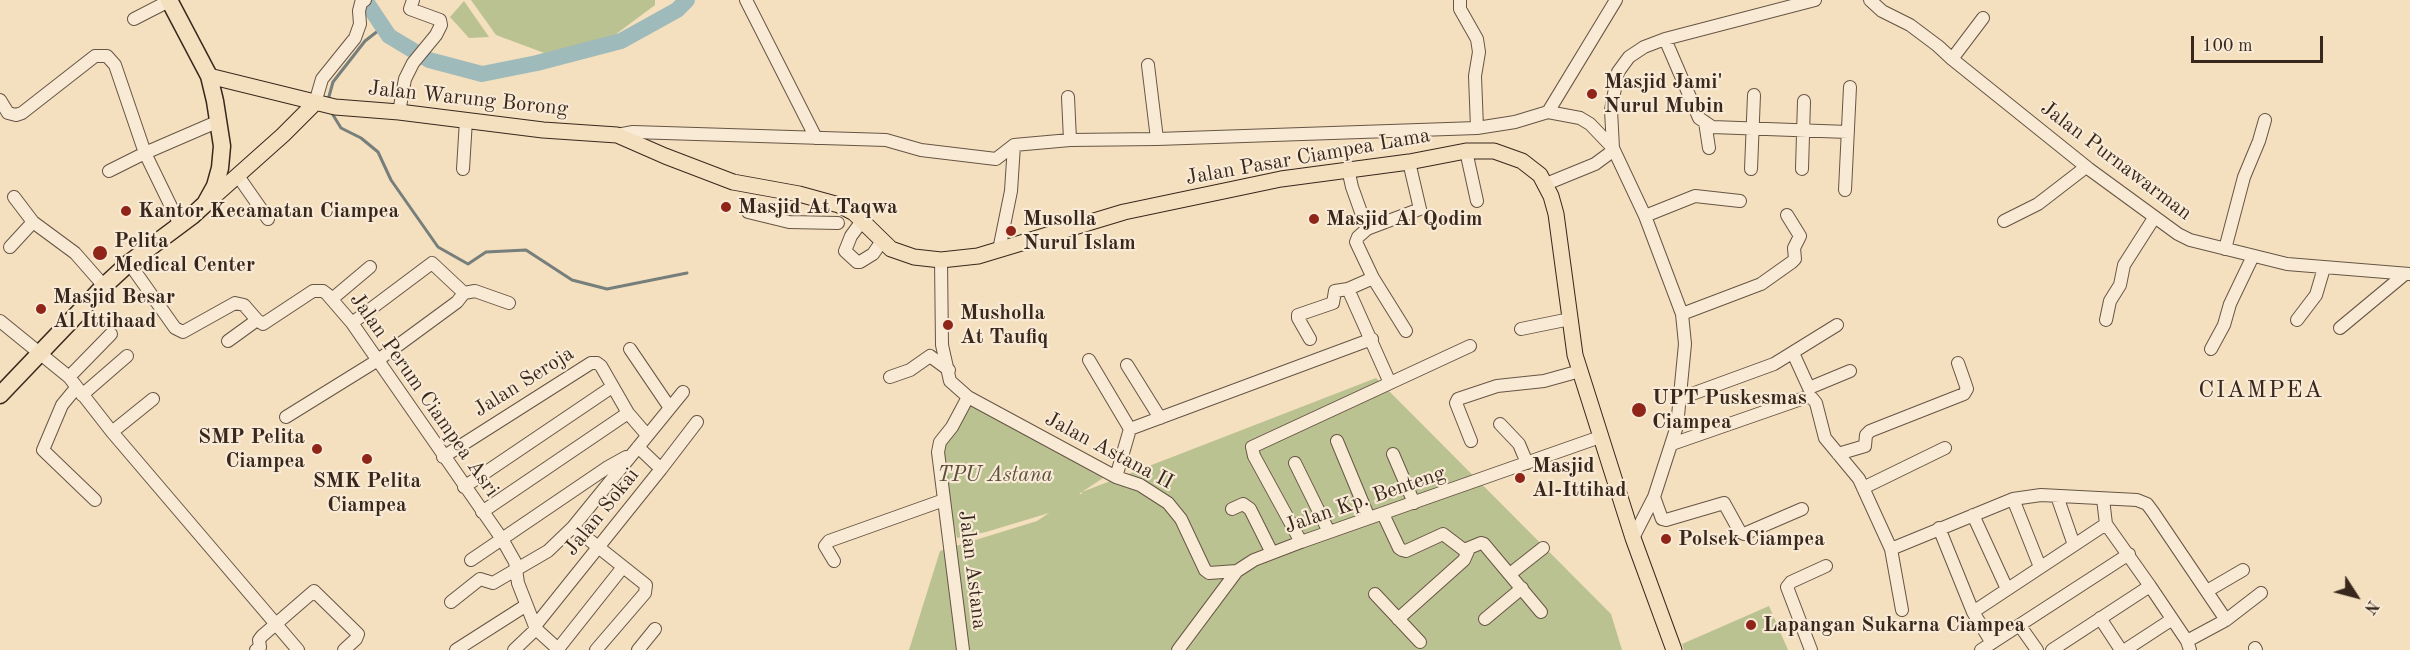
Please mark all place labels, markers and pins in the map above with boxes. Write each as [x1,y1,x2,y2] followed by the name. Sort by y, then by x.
[1604,69,1724,119] place label: Masjid Jami' Nurul Mubin
[1585,87,1599,101] marker: Masjid Jami' Nurul Mubin
[738,194,898,220] place label: Masjid At Taqwa
[138,198,399,224] place label: Kantor Kecamatan Ciampea
[719,200,733,214] marker: Masjid At Taqwa
[119,204,133,218] marker: Kantor Kecamatan Ciampea
[1023,206,1136,256] place label: Musolla Nurul Islam
[1326,206,1483,232] place label: Masjid Al Qodim
[1307,212,1321,226] marker: Masjid Al Qodim
[1004,224,1018,238] marker: Musolla Nurul Islam
[114,228,255,278] place label: Pelita Medical Center
[91,244,109,262] marker: Pelita Medical Center
[53,284,175,334] place label: Masjid Besar Al Ittihaad
[960,300,1048,350] place label: Musholla At Taufiq
[34,302,48,316] marker: Masjid Besar Al Ittihaad
[941,318,955,332] marker: Musholla At Taufiq
[1652,385,1807,435] place label: UPT Puskesmas Ciampea
[1630,401,1648,419] marker: UPT Puskesmas Ciampea
[198,424,305,474] place label: SMP Pelita Ciampea
[310,442,324,456] marker: SMP Pelita Ciampea
[360,452,374,466] marker: SMK Pelita Ciampea
[1532,453,1627,503] place label: Masjid Al-Ittihad
[313,468,421,518] place label: SMK Pelita Ciampea
[1513,471,1527,485] marker: Masjid Al-Ittihad
[1678,526,1825,552] place label: Polsek Ciampea
[1659,532,1673,546] marker: Polsek Ciampea
[1763,612,2025,638] place label: Lapangan Sukarna Ciampea
[1744,618,1758,632] marker: Lapangan Sukarna Ciampea

